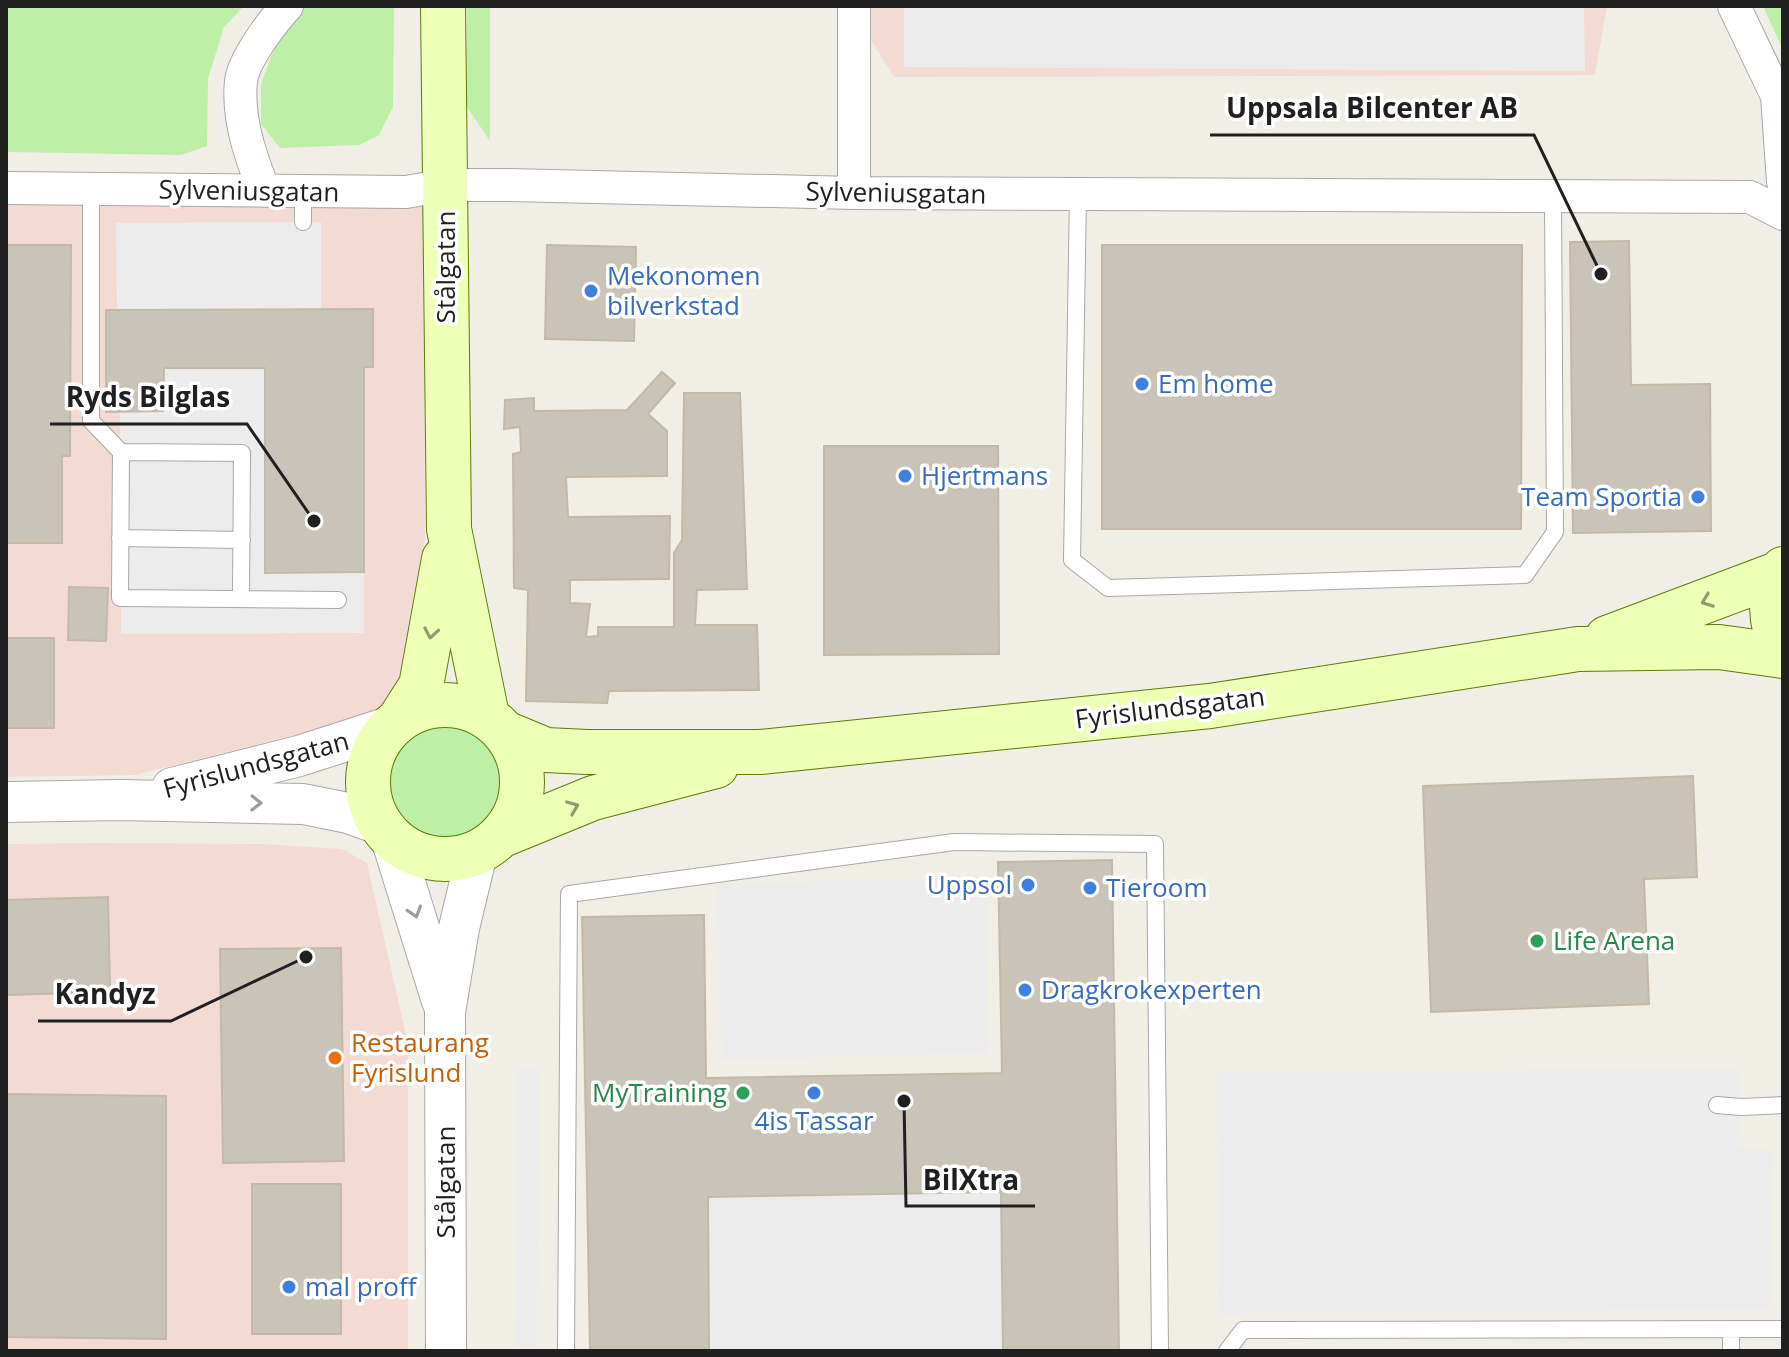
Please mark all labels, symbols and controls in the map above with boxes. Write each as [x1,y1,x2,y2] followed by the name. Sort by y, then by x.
[1210,83,1534,135] callout: Uppsala Bilcenter AB
[1226,88,1518,126] text: Uppsala Bilcenter AB
[158,170,340,210] street label: Sylveniusgatan
[805,172,987,212] street label: Sylveniusgatan
[427,211,463,323] street label: Stålgatan
[607,257,761,323] place label: Mekonomen bilverkstad
[582,282,600,300] marker: Mekonomen bilverkstad
[1158,365,1274,401] place label: Em home
[50,372,247,424] callout: Ryds Bilglas
[1133,375,1151,393] marker: Em home
[66,377,230,415] text: Ryds Bilglas
[921,457,1048,493] place label: Hjertmans
[896,467,914,485] marker: Hjertmans
[1521,478,1682,514] place label: Team Sportia
[1689,488,1707,506] marker: Team Sportia
[1701,591,1715,608] one-way arrow
[423,626,440,640] one-way arrow
[1073,678,1267,737] street label: Fyrislundsgatan
[159,722,353,806] street label: Fyrislundsgatan
[250,795,263,812] one-way arrow
[565,800,579,816] one-way arrow
[927,866,1012,902] place label: Uppsol
[1106,869,1207,905] place label: Tieroom
[1019,876,1037,894] marker: Uppsol
[1081,879,1099,897] marker: Tieroom
[406,905,422,919] one-way arrow
[1553,922,1675,958] place label: Life Arena
[1528,932,1546,950] marker: Life Arena
[38,969,171,1021] callout: Kandyz
[1041,971,1262,1007] place label: Dragkrokexperten
[54,974,156,1012] text: Kandyz
[1016,981,1034,999] marker: Dragkrokexperten
[351,1024,489,1090] place label: Restaurang Fyrislund
[326,1049,344,1067] marker: Restaurang Fyrislund
[592,1074,727,1110] place label: MyTraining
[734,1084,752,1102] marker: MyTraining
[805,1084,823,1102] marker: 4is Tassar
[754,1102,874,1138] place label: 4is Tassar
[427,1126,463,1238] street label: Stålgatan
[906,1154,1035,1206] callout: BilXtra
[923,1160,1019,1198] text: BilXtra
[305,1268,418,1304] place label: mal proff
[280,1278,298,1296] marker: mal proff

